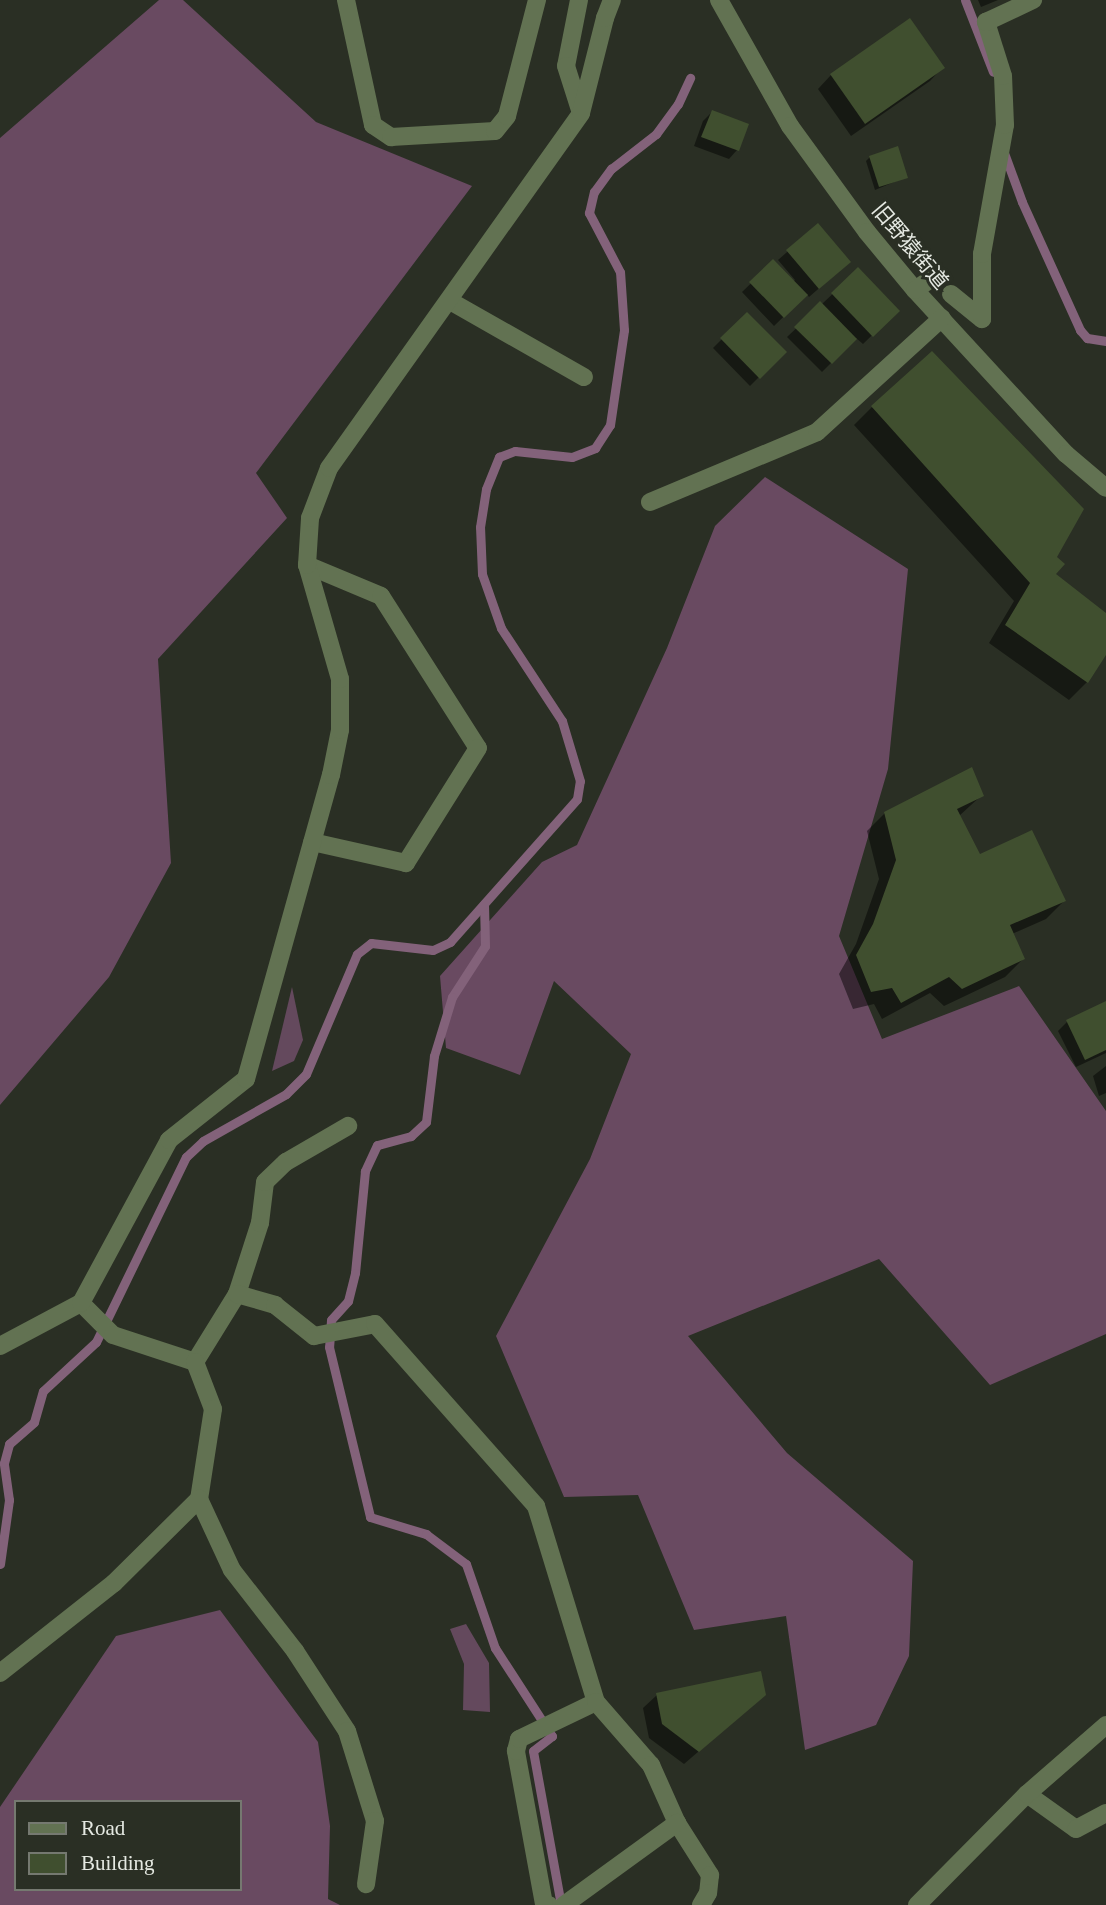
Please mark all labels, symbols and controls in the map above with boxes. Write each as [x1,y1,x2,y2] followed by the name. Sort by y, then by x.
[867,198,953,294] street label: 旧野猿街道
[14,1800,242,1891] legend
[81,1816,125,1840] text: Road
[81,1851,155,1875] text: Building

